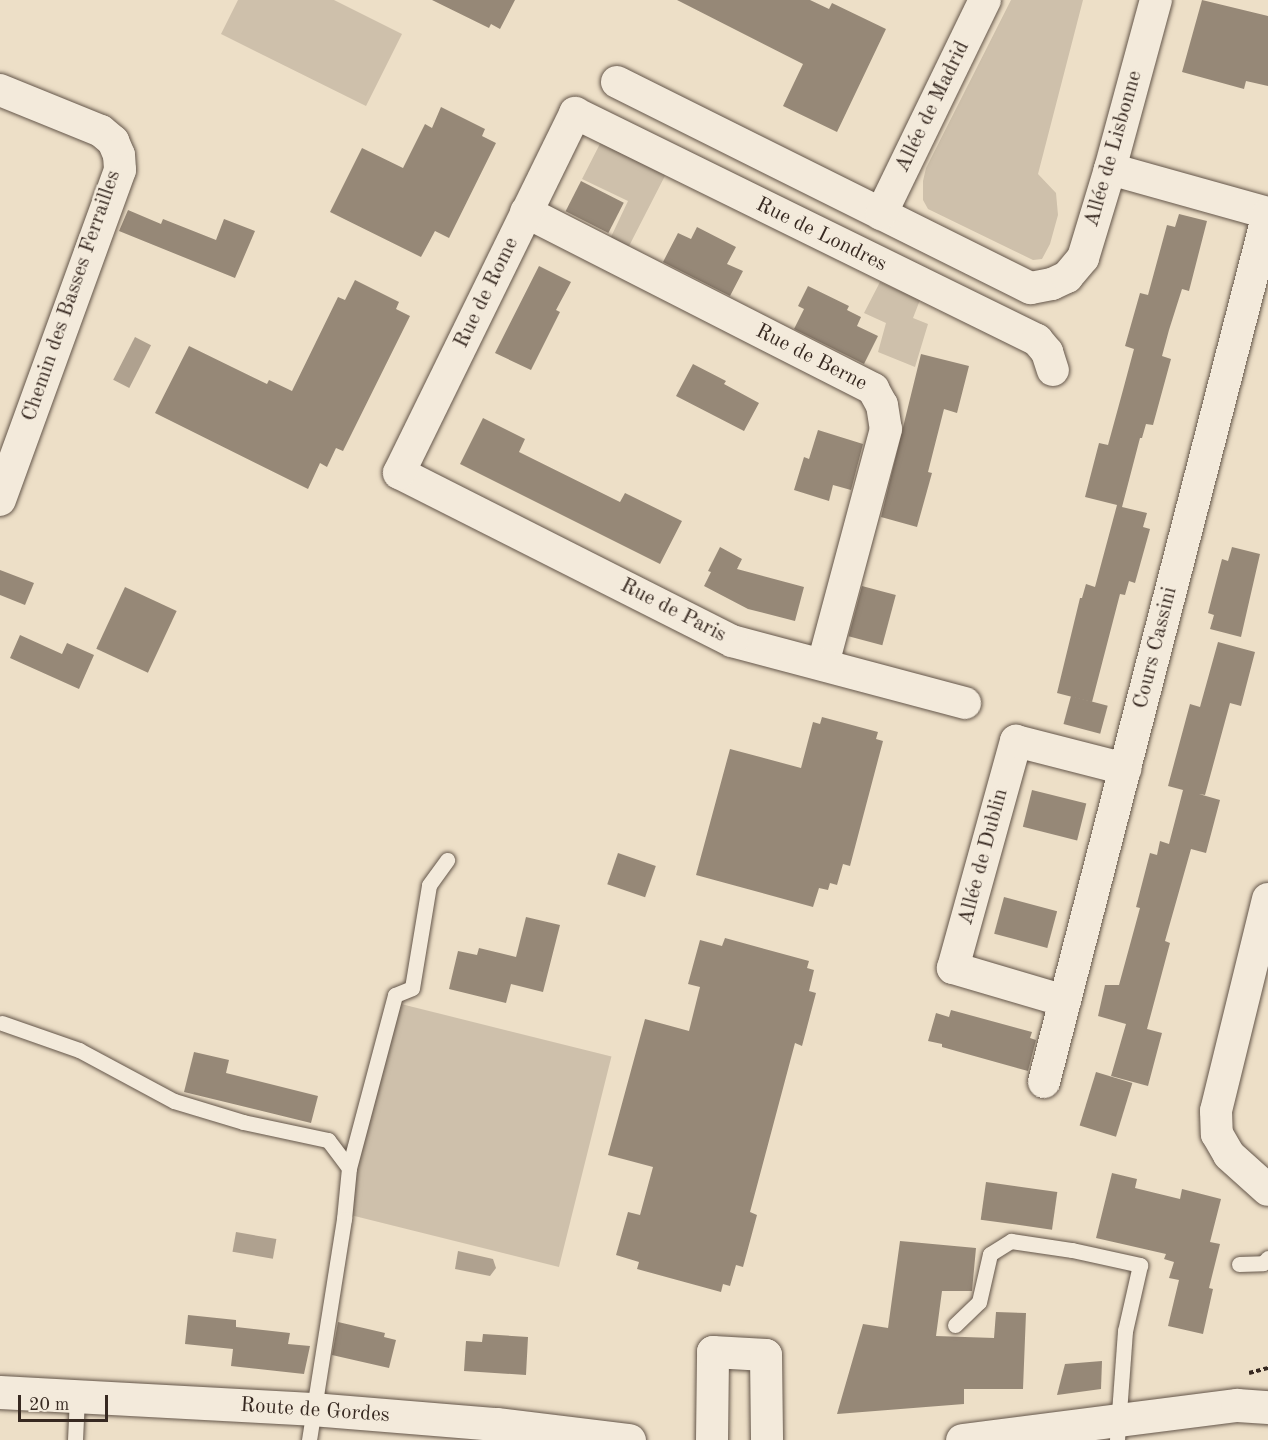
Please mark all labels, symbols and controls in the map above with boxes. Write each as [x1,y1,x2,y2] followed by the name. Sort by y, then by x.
[890,37,976,177] street label: Allée de Madrid
[1080,68,1148,230] street label: Allée de Lisbonne
[17,167,127,425] street label: Chemin des Basses Ferrailles
[751,192,891,278] street label: Rue de Londres
[449,234,525,352] street label: Rue de Rome
[751,319,871,397] street label: Rue de Berne
[616,574,730,648] street label: Rue de Paris
[1129,584,1183,712] street label: Cours Cassini
[954,786,1014,928] street label: Allée de Dublin
[21,1383,111,1421] scale bar
[239,1393,391,1429] street label: Route de Gordes
[29,1396,69,1414] text: 20 m

